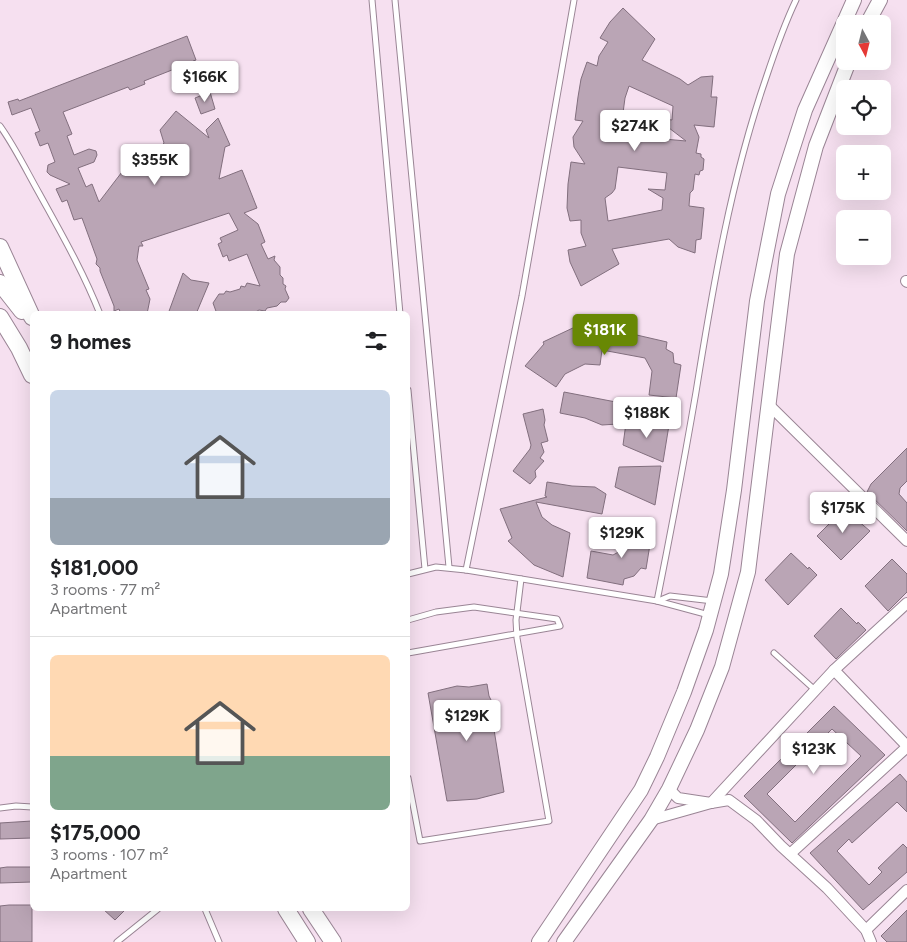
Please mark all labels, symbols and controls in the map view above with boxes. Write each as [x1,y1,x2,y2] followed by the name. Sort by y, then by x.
[836,15,891,70] north arrow
[836,15,891,265] map controls
[170,61,240,103] pin: $166K
[183,67,227,86] text: $166K
[836,80,891,135] button: locate
[600,110,670,152] pin: $274K
[611,116,659,135] text: $274K
[120,144,190,186] pin: $355K
[836,145,891,200] button: +
[131,150,179,169] text: $355K
[836,210,891,265] button: −
[570,314,640,356] pin: $181K
[584,320,626,339] text: $181K
[362,327,390,355] icon: filters
[50,329,131,354] text: 9 homes
[612,396,682,439] pin: $188K
[624,403,670,422] text: $188K
[175,422,265,512] icon: home
[808,492,878,534] pin: $175K
[821,498,865,517] text: $175K
[587,516,657,559] pin: $129K
[600,523,644,542] text: $129K
[50,555,138,580] text: $181,000
[50,580,160,599] text: 3 rooms · 77 m²
[50,599,127,618] text: Apartment
[175,688,265,778] icon: home
[432,700,502,742] pin: $129K
[445,706,489,725] text: $129K
[779,732,849,775] pin: $123K
[792,739,836,758] text: $123K
[50,820,141,845] text: $175,000
[50,845,168,864] text: 3 rooms · 107 m²
[50,864,127,883] text: Apartment

